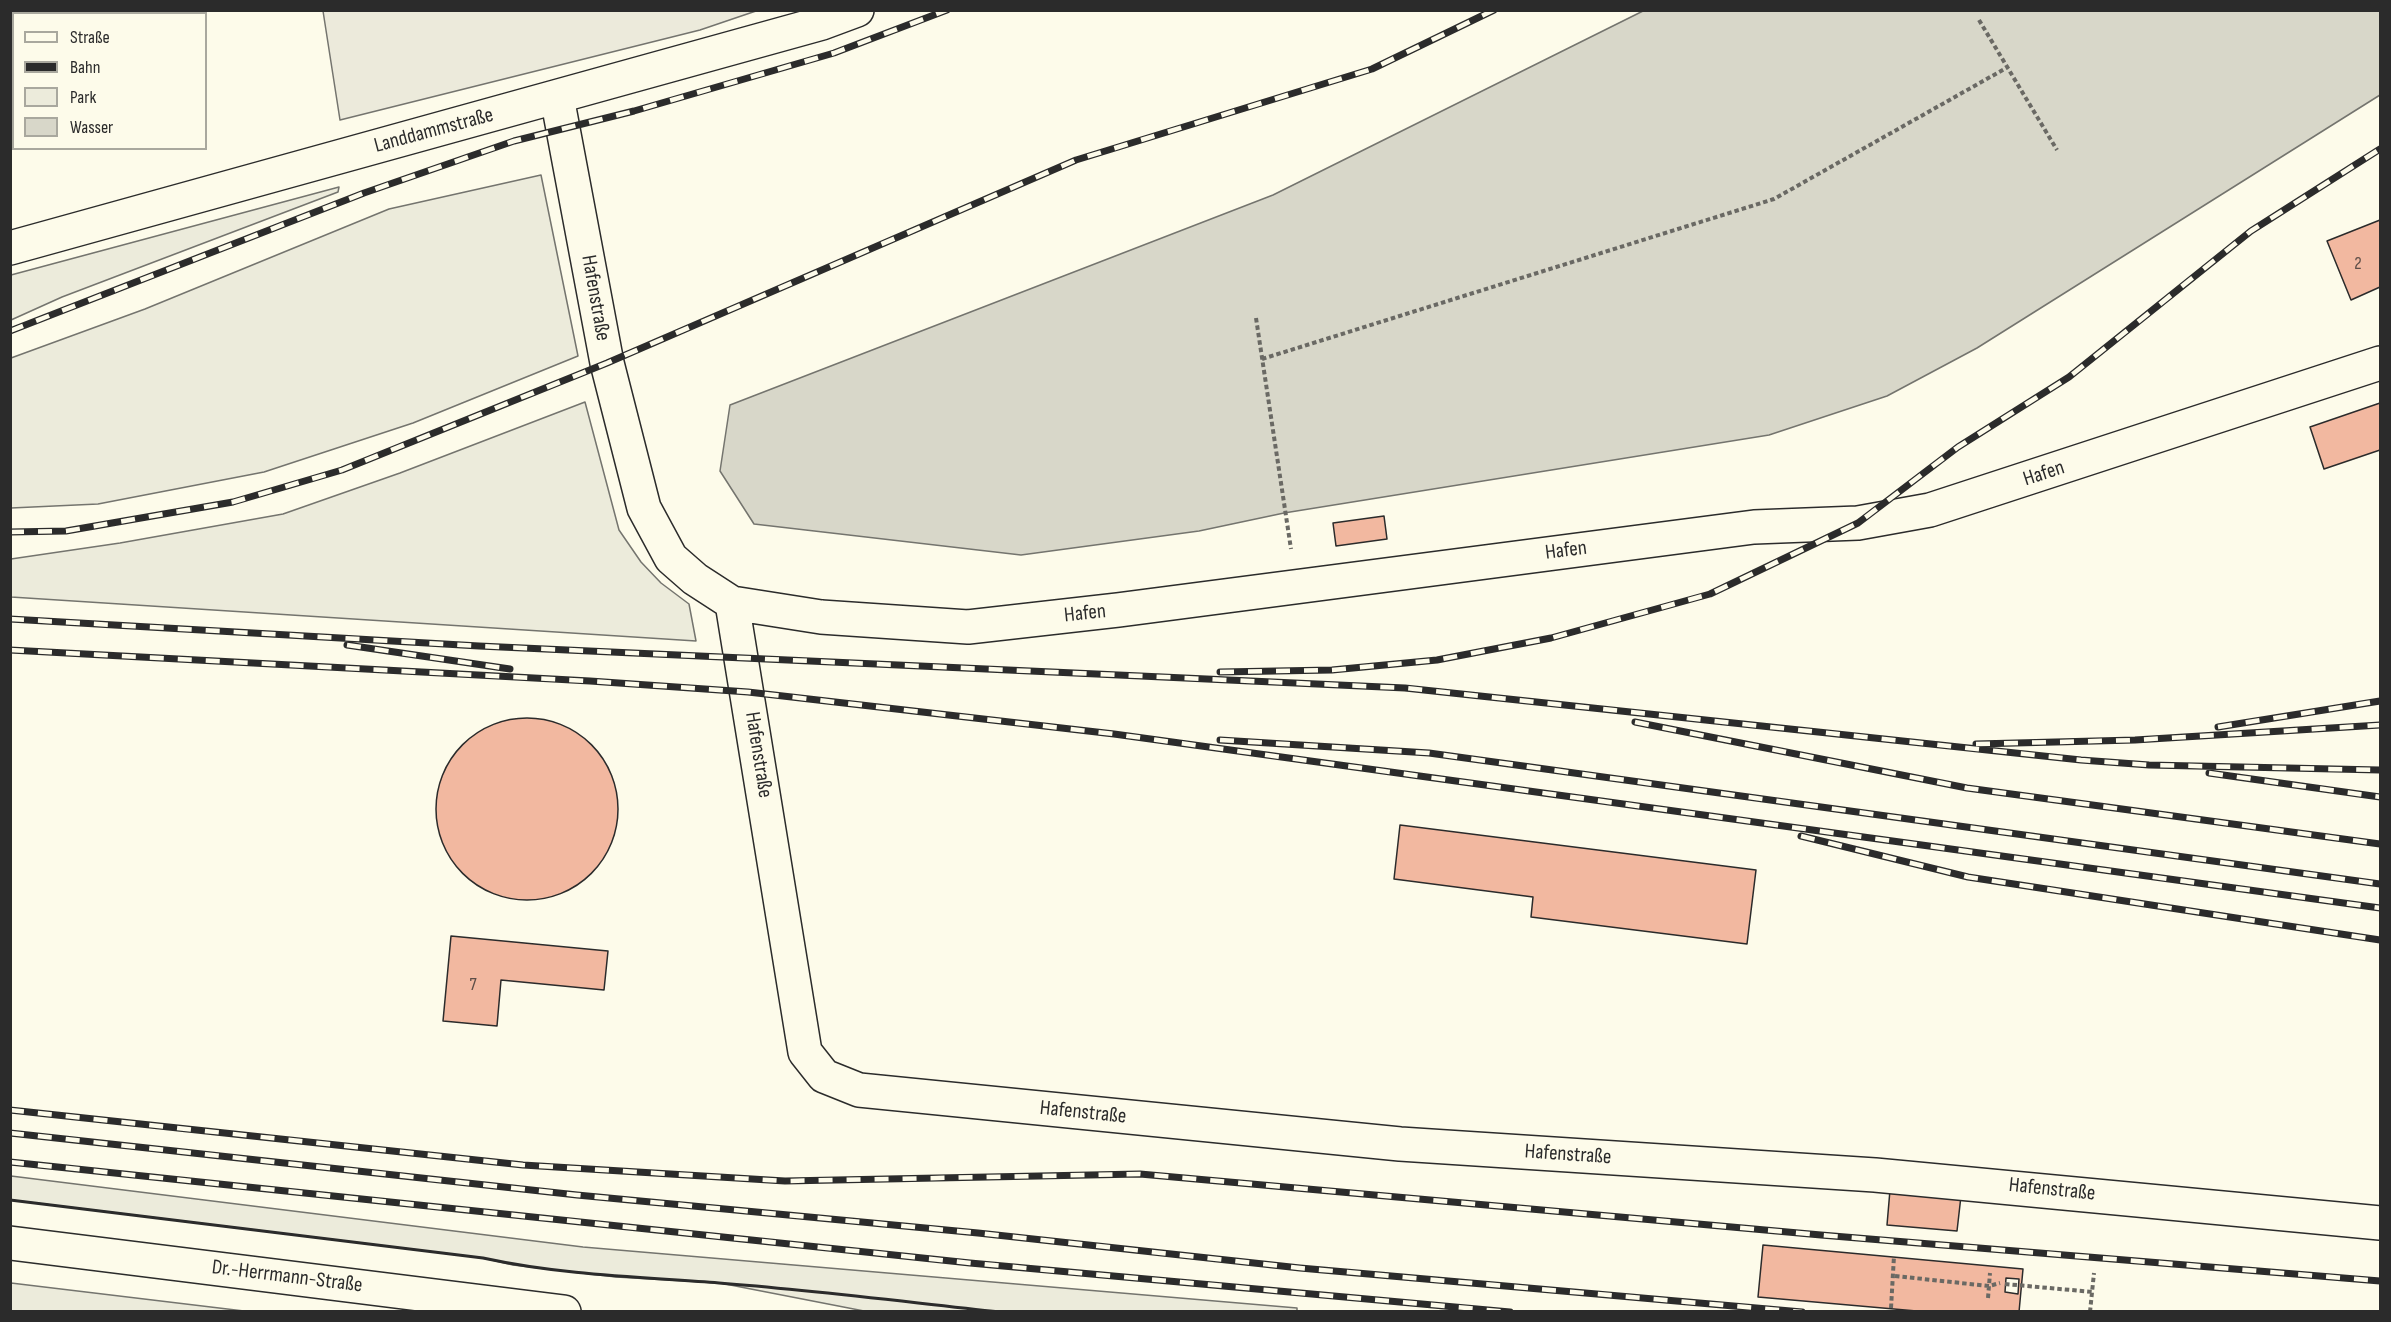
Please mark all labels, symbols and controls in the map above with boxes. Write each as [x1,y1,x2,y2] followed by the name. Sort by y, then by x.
[12,12,207,150] legend
[70,27,110,48] text: Straße
[70,57,100,78] text: Bahn
[70,87,96,108] text: Park
[372,103,496,159] street label: Landdammstraße
[70,117,113,138] text: Wasser
[575,253,615,343] street label: Hafenstraße
[2354,253,2362,275] house number: 2
[2020,456,2068,492] street label: Hafen
[1544,536,1588,566] street label: Hafen
[1063,599,1107,629] street label: Hafen
[739,710,777,800] street label: Hafenstraße
[469,974,477,996] house number: 7
[1039,1096,1127,1130] street label: Hafenstraße
[1524,1139,1612,1171] street label: Hafenstraße
[2008,1173,2096,1207] street label: Hafenstraße
[210,1255,364,1299] street label: Dr.-Herrmann-Straße

